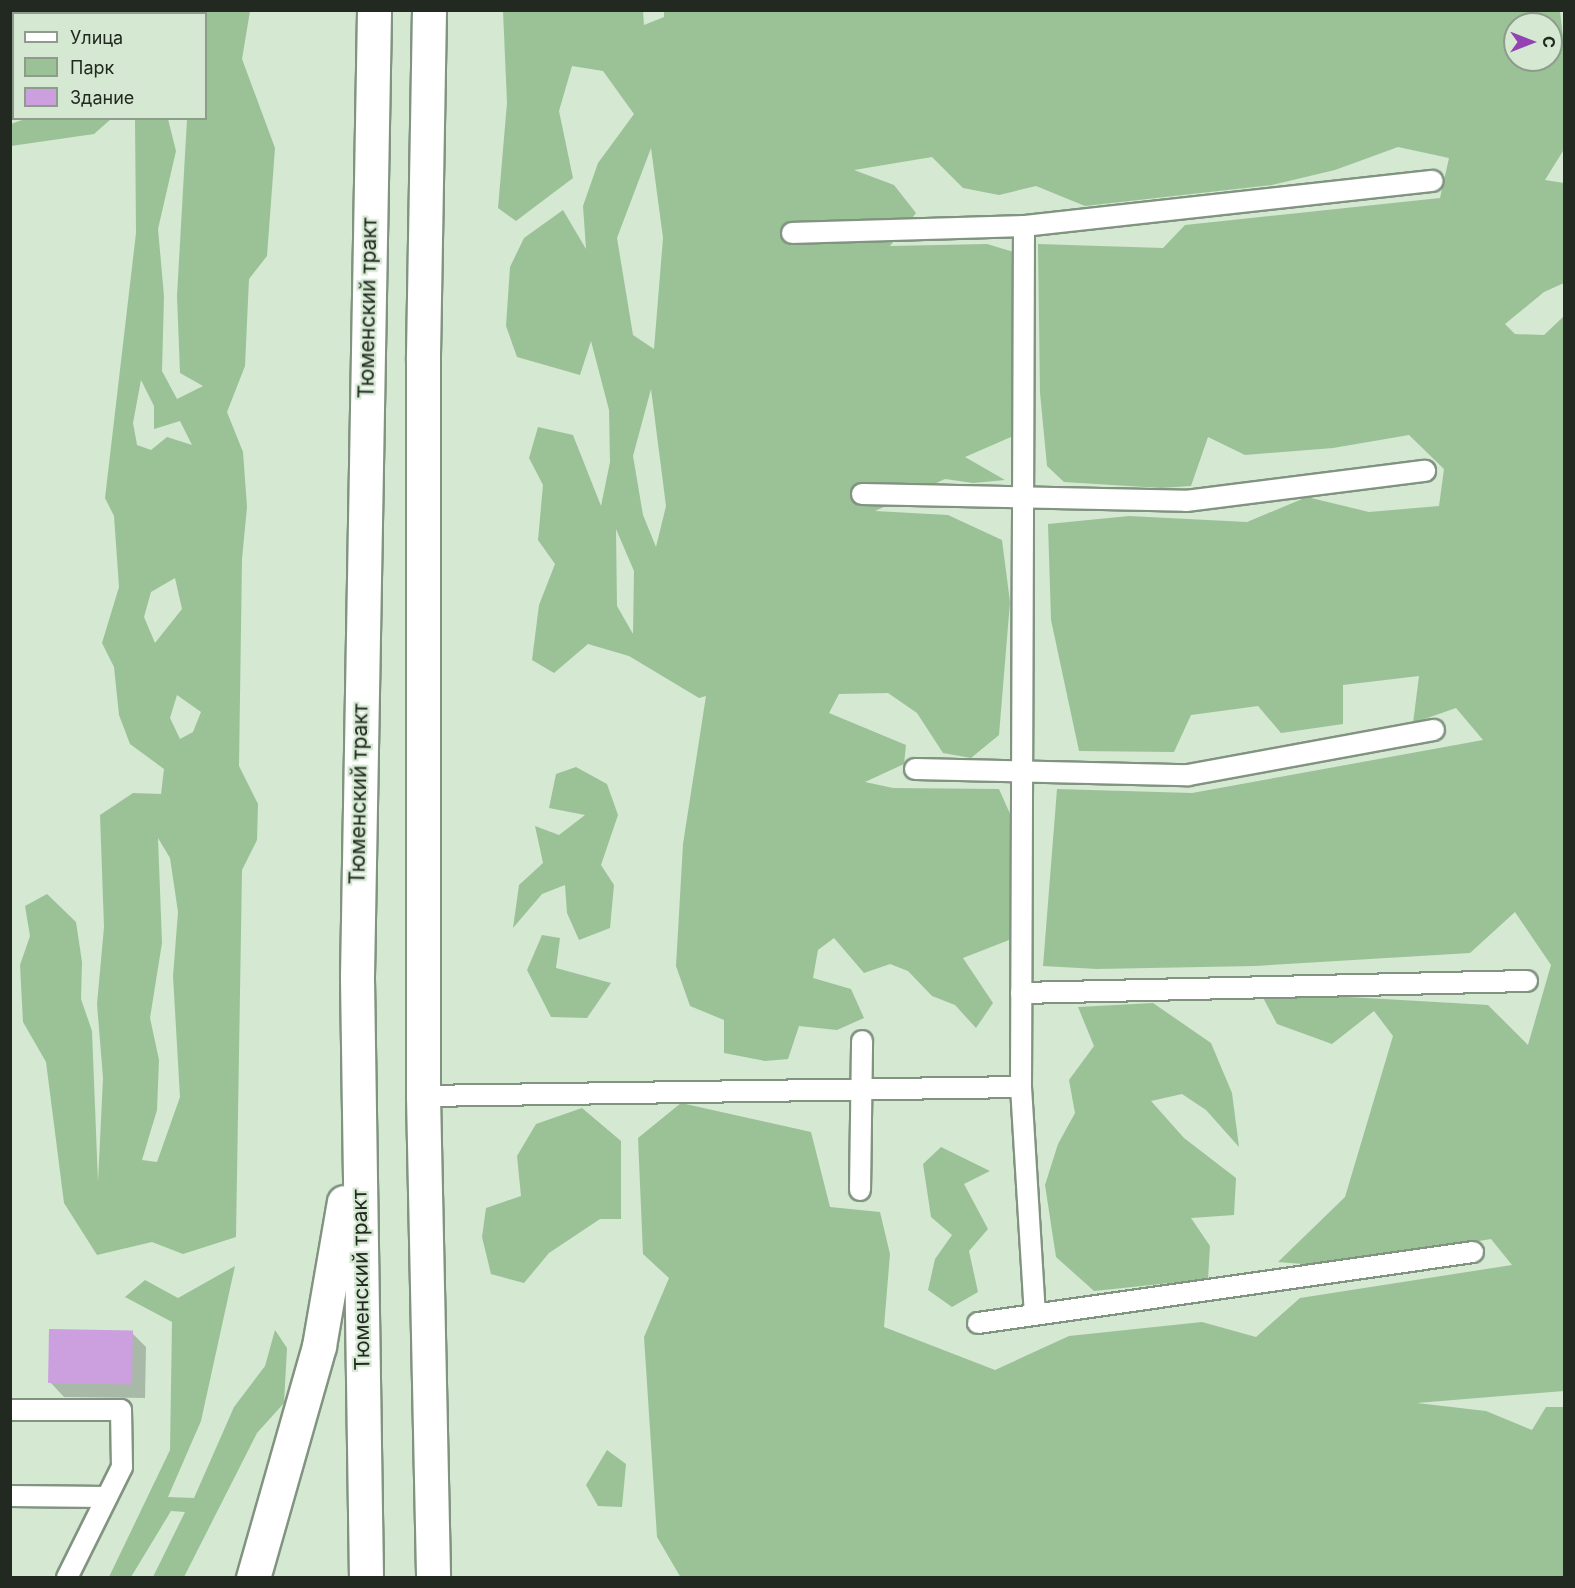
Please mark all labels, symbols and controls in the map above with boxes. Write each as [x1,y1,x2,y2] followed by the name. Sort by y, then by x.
[12,12,207,120] legend
[1503,12,1563,72] north arrow
[70,27,123,48] text: Улица
[1539,36,1559,48] text: С
[70,57,114,78] text: Парк
[70,87,134,108] text: Здание
[354,217,382,399] street label: Тюменский тракт
[345,703,373,885] street label: Тюменский тракт
[347,1189,375,1371] street label: Тюменский тракт

